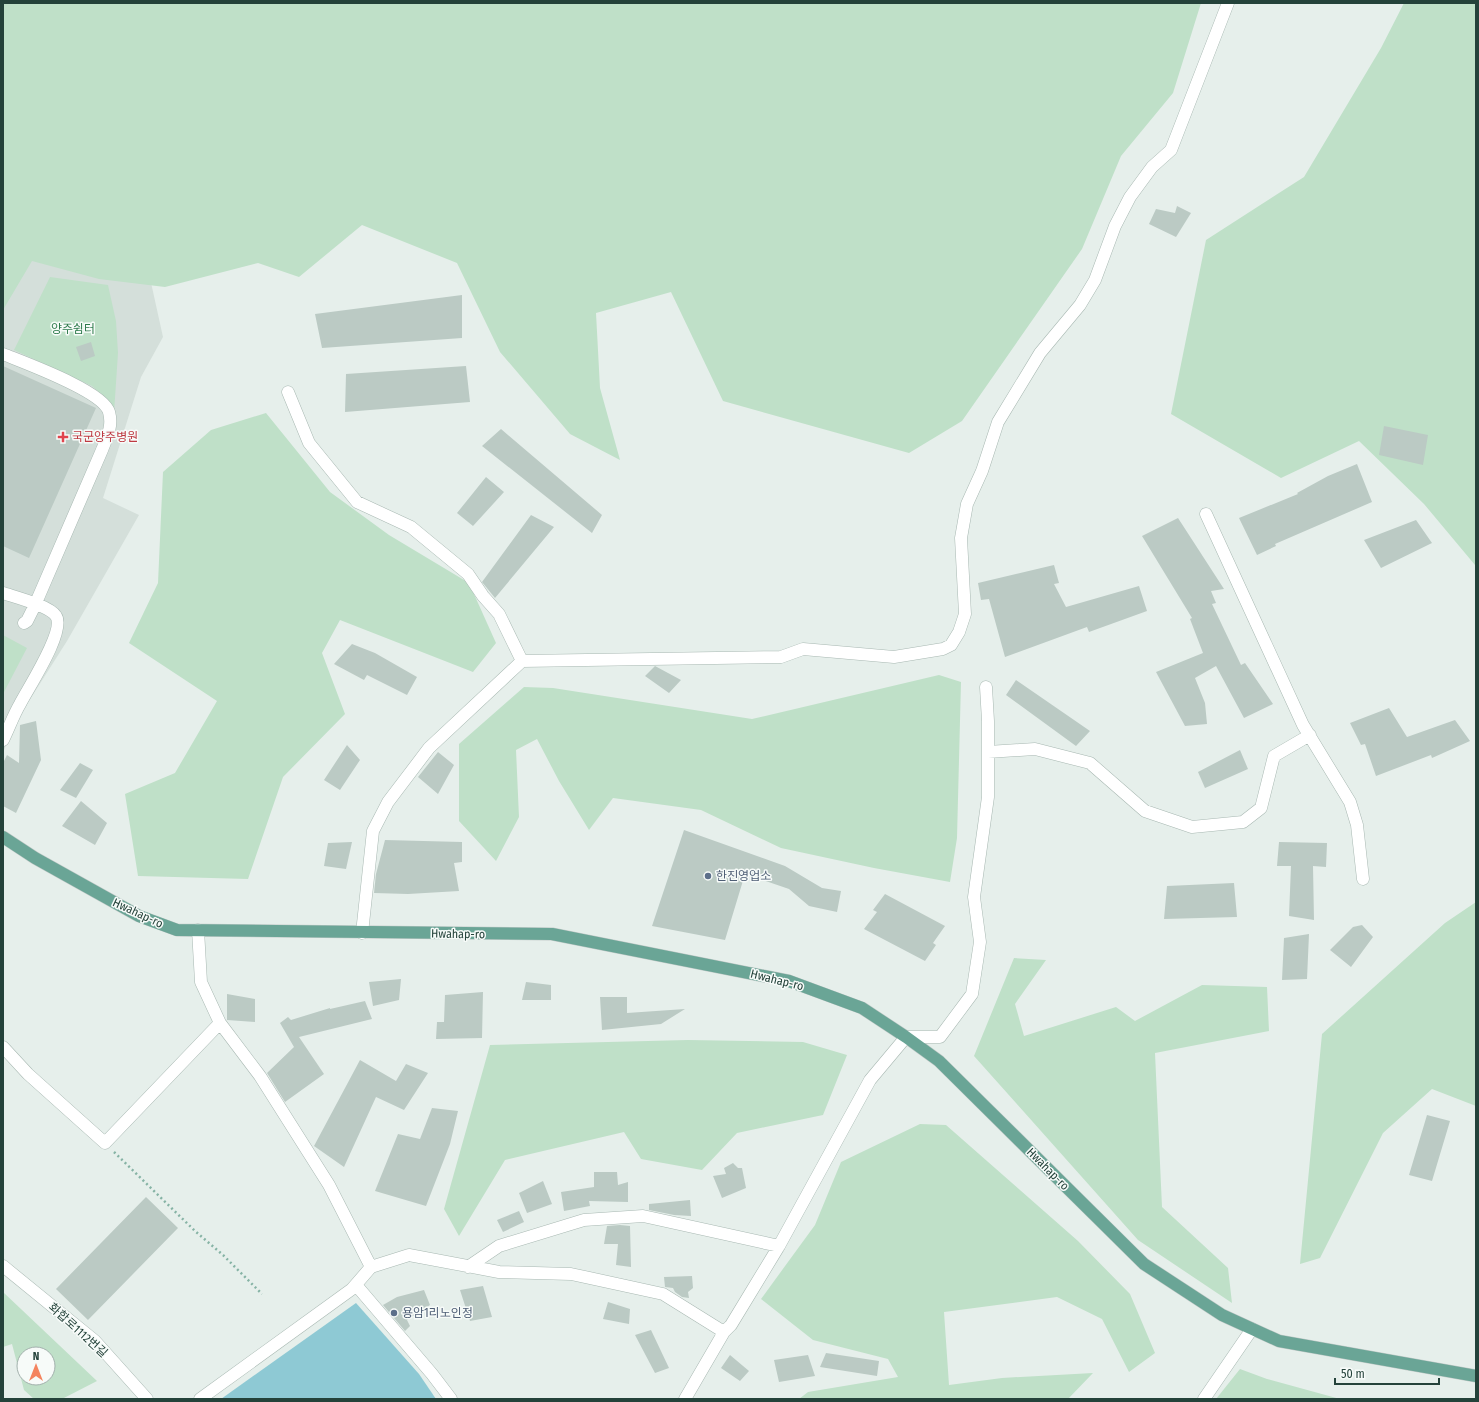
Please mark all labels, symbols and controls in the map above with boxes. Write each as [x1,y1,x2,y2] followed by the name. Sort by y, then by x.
[51,322,95,336] park label: 양주쉼터
[72,430,138,444] place label: 국군양주병원
[57,431,69,443] marker: 국군양주병원
[716,869,771,883] place label: 한진영업소
[703,871,713,881] marker: 한진영업소
[111,895,165,931] street label: Hwahap-ro
[431,927,485,941] street label: Hwahap-ro
[749,967,805,993] street label: Hwahap-ro
[1024,1145,1072,1193] street label: Hwahap-ro
[46,1300,110,1360] street label: 화합로1112번길
[402,1306,473,1320] place label: 용암1리노인정
[389,1308,399,1318] marker: 용암1리노인정
[16,1346,56,1386] north arrow
[33,1350,39,1363] text: N
[1335,1360,1439,1386] scale bar
[1341,1367,1365,1381] text: 50 m

